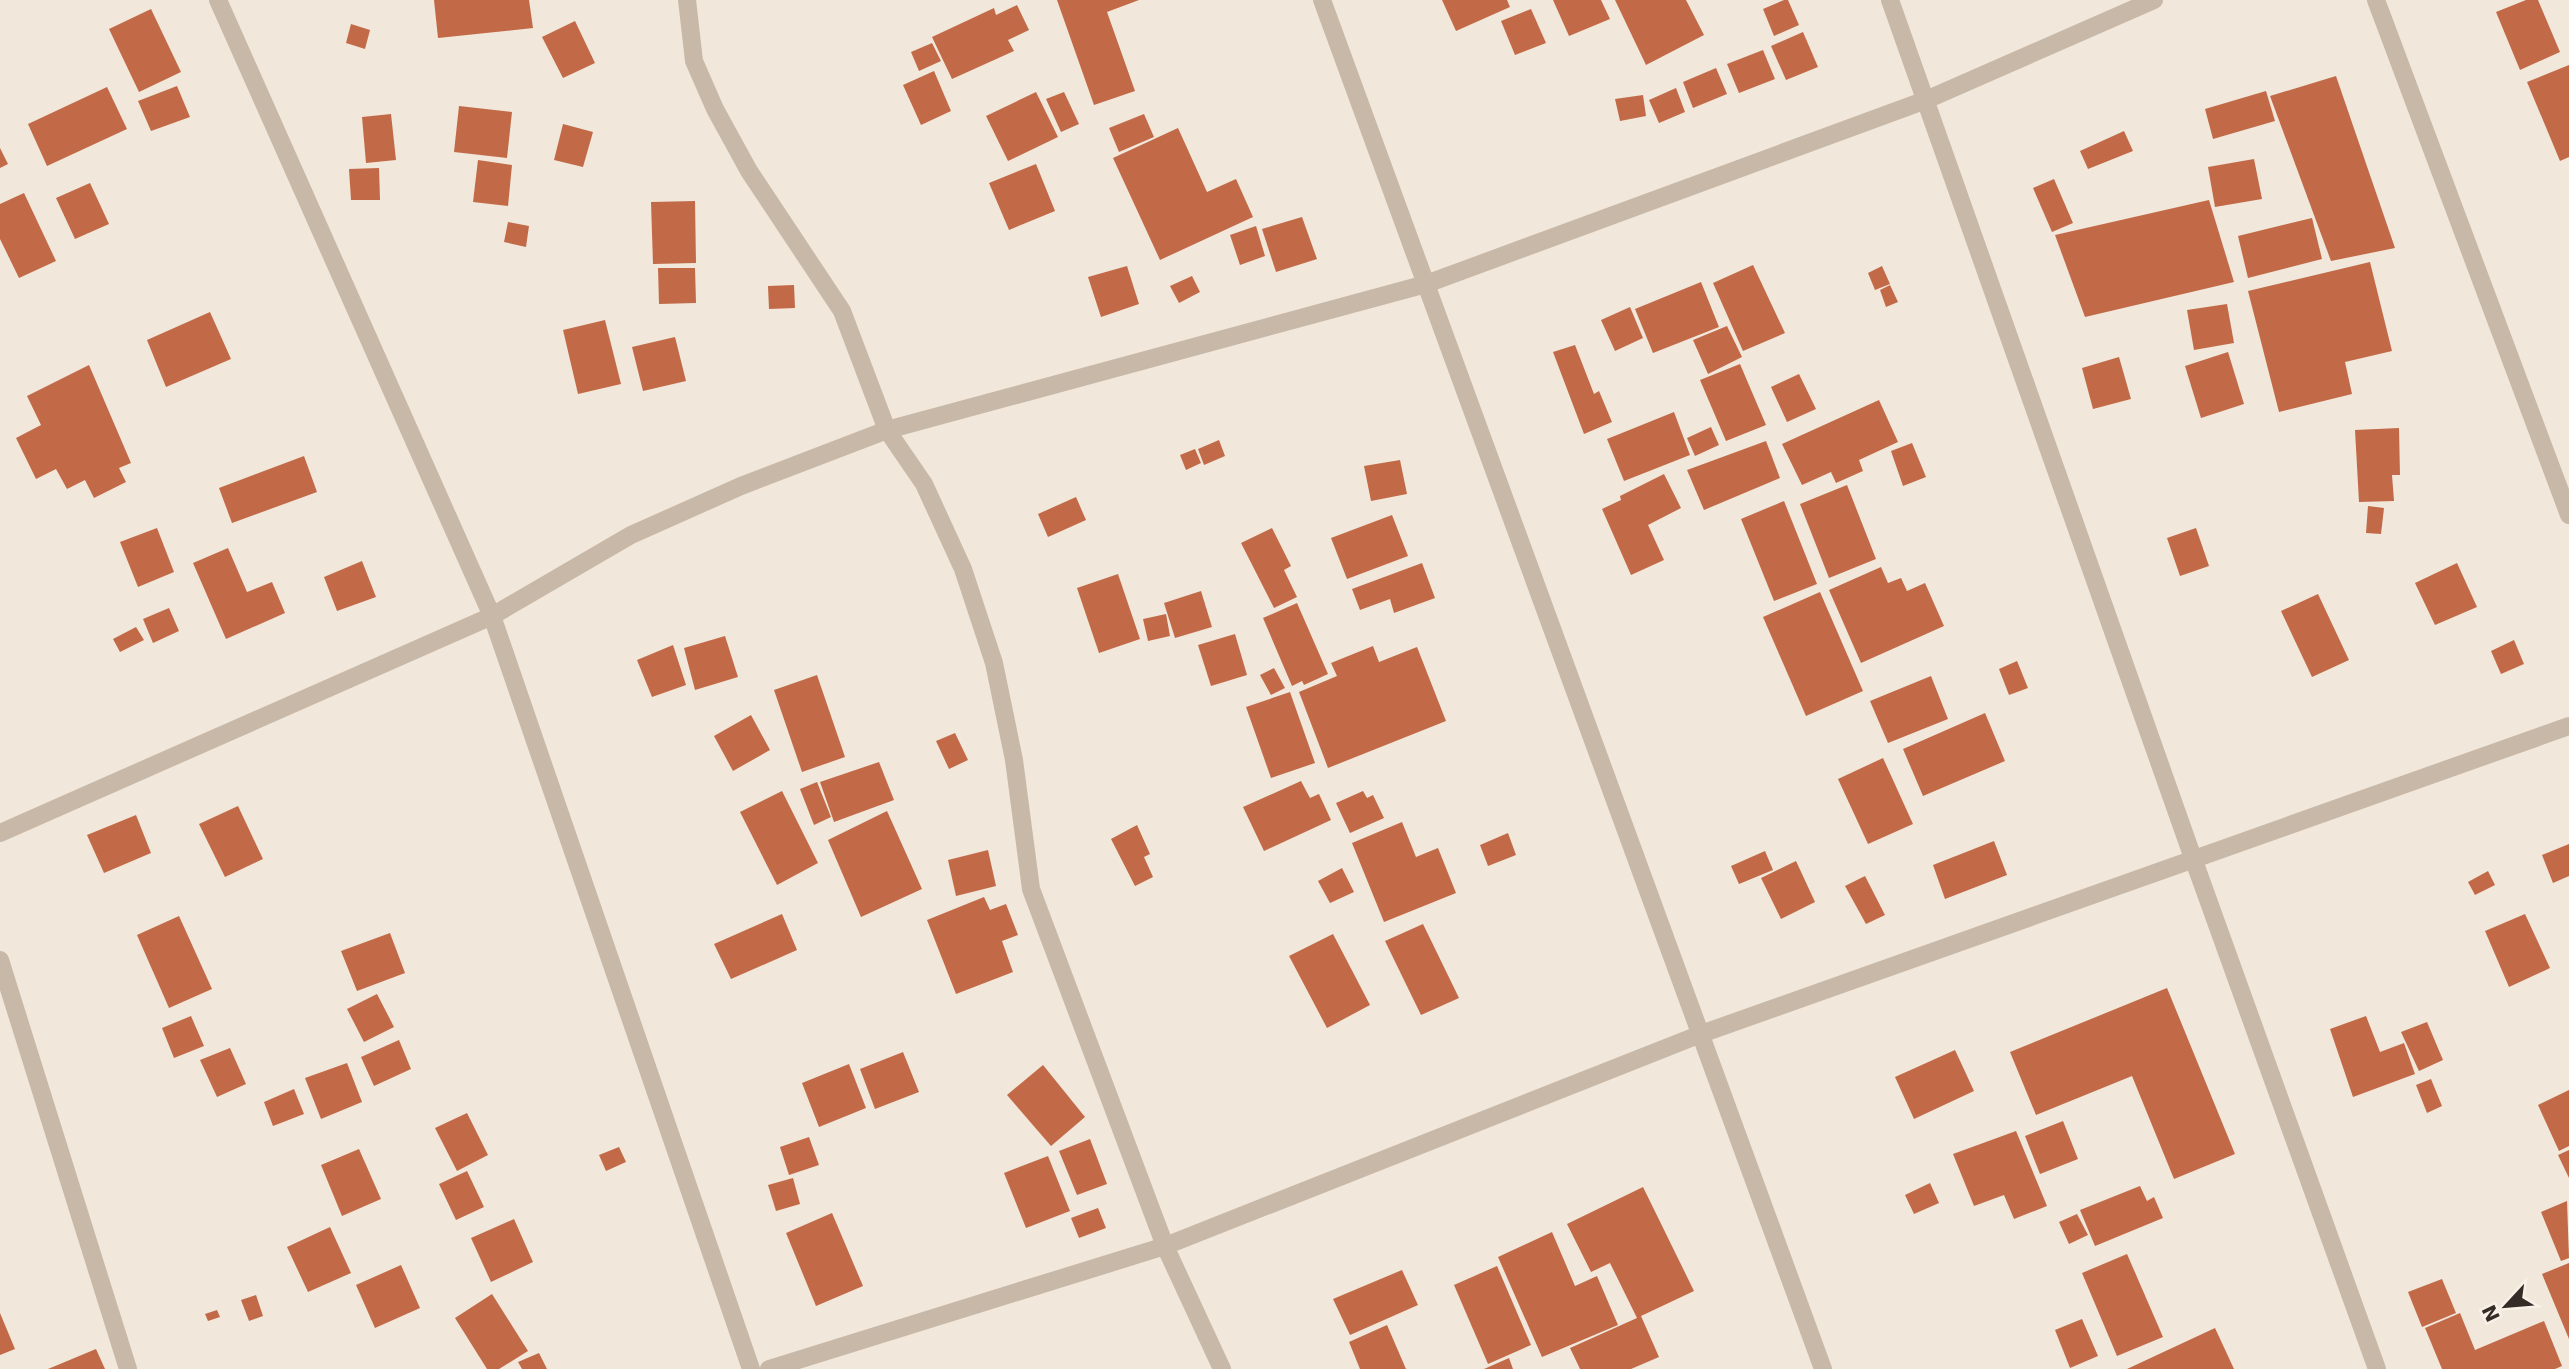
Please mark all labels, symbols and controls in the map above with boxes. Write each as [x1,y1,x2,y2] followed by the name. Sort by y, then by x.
[2471,1271,2541,1341] north arrow
[2477,1301,2504,1325] text: N

